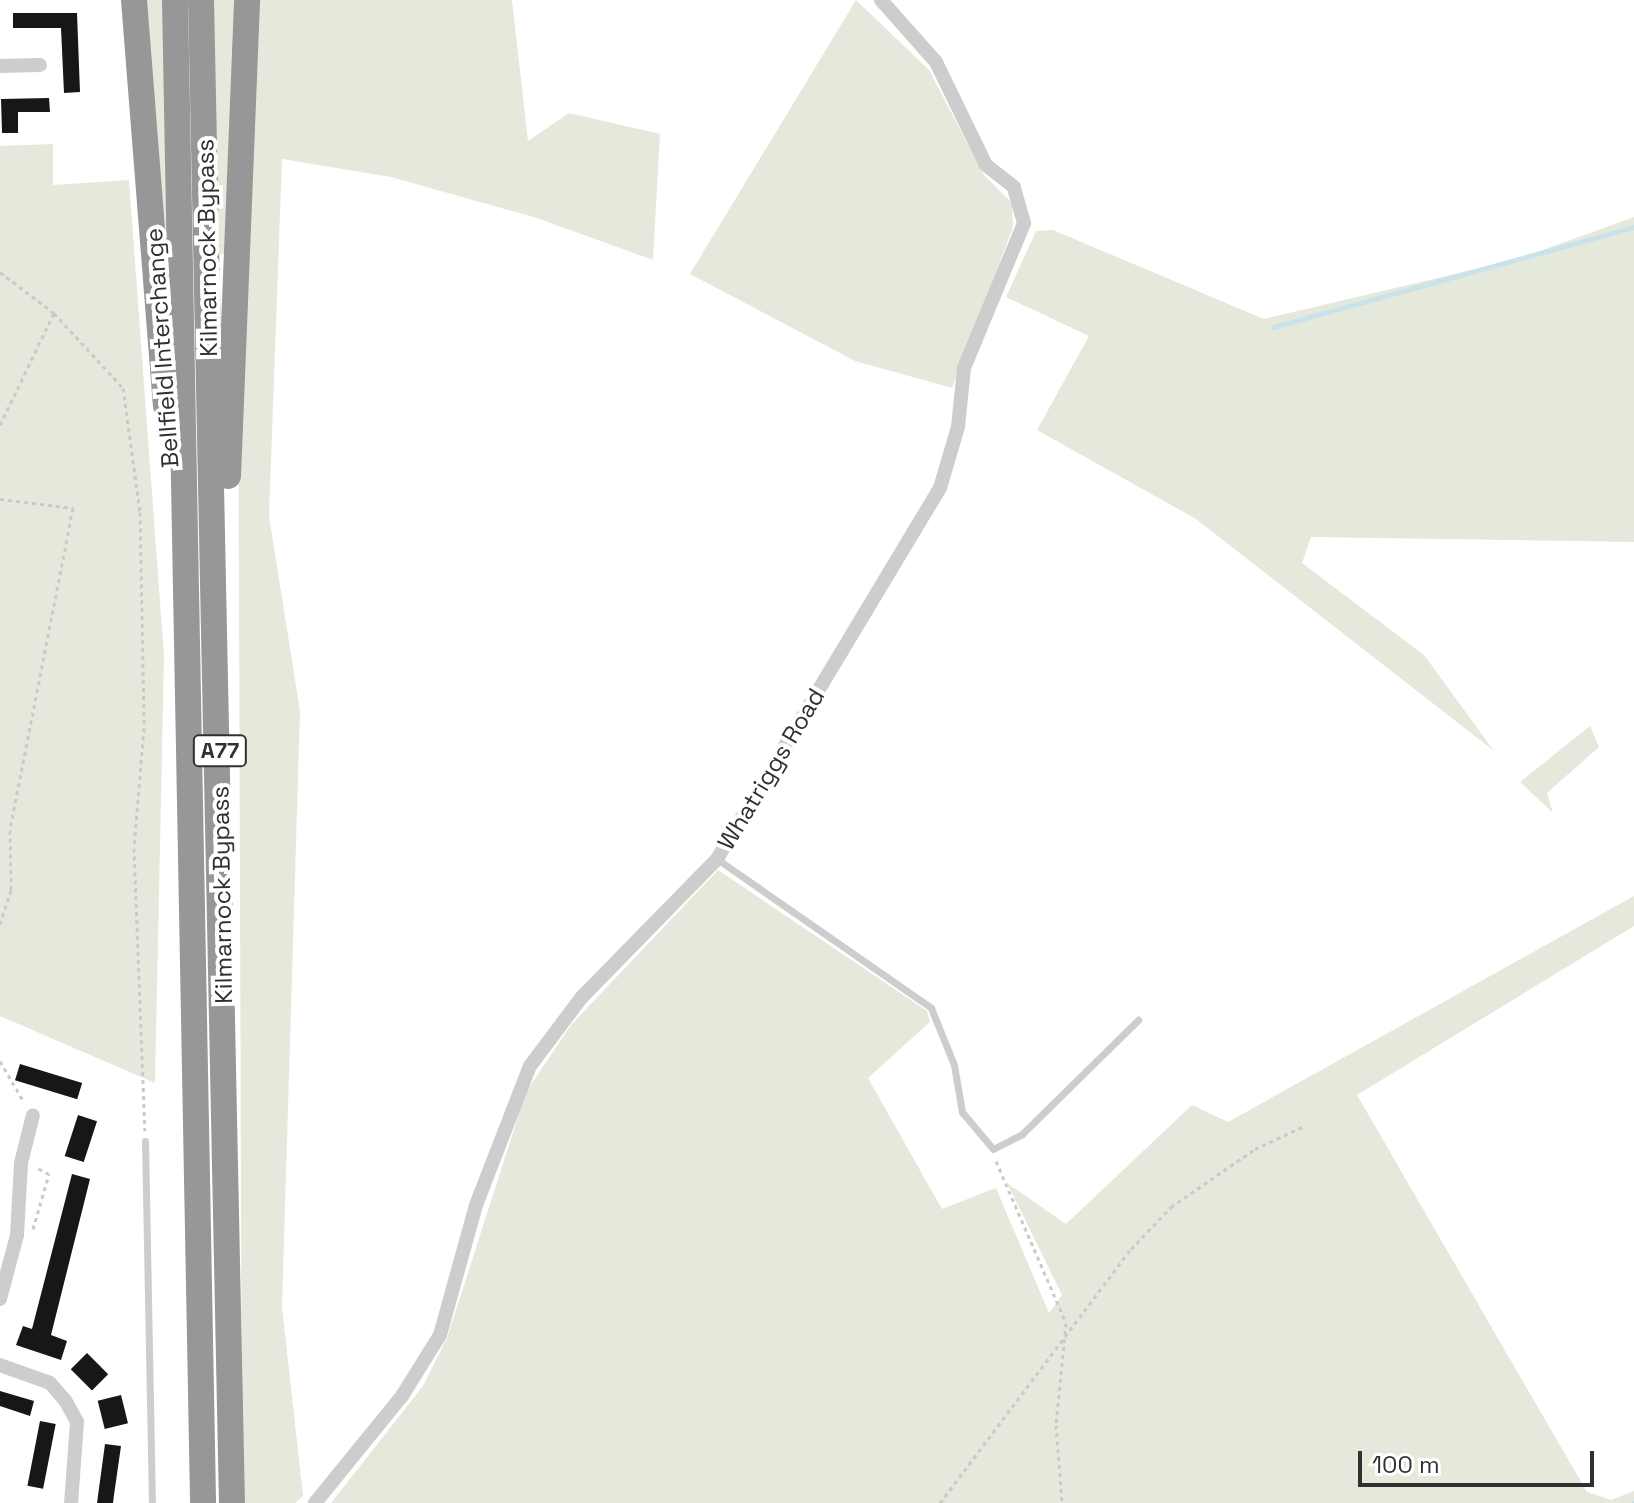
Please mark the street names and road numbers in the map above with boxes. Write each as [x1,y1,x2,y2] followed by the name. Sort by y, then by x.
[191,139,223,357] street label: Kilmarnock Bypass
[139,227,185,469] street label: Bellfield Interchange
[711,683,831,855] street label: Whatriggs Road
[192,733,248,769] road number: A77
[206,786,238,1004] street label: Kilmarnock Bypass

